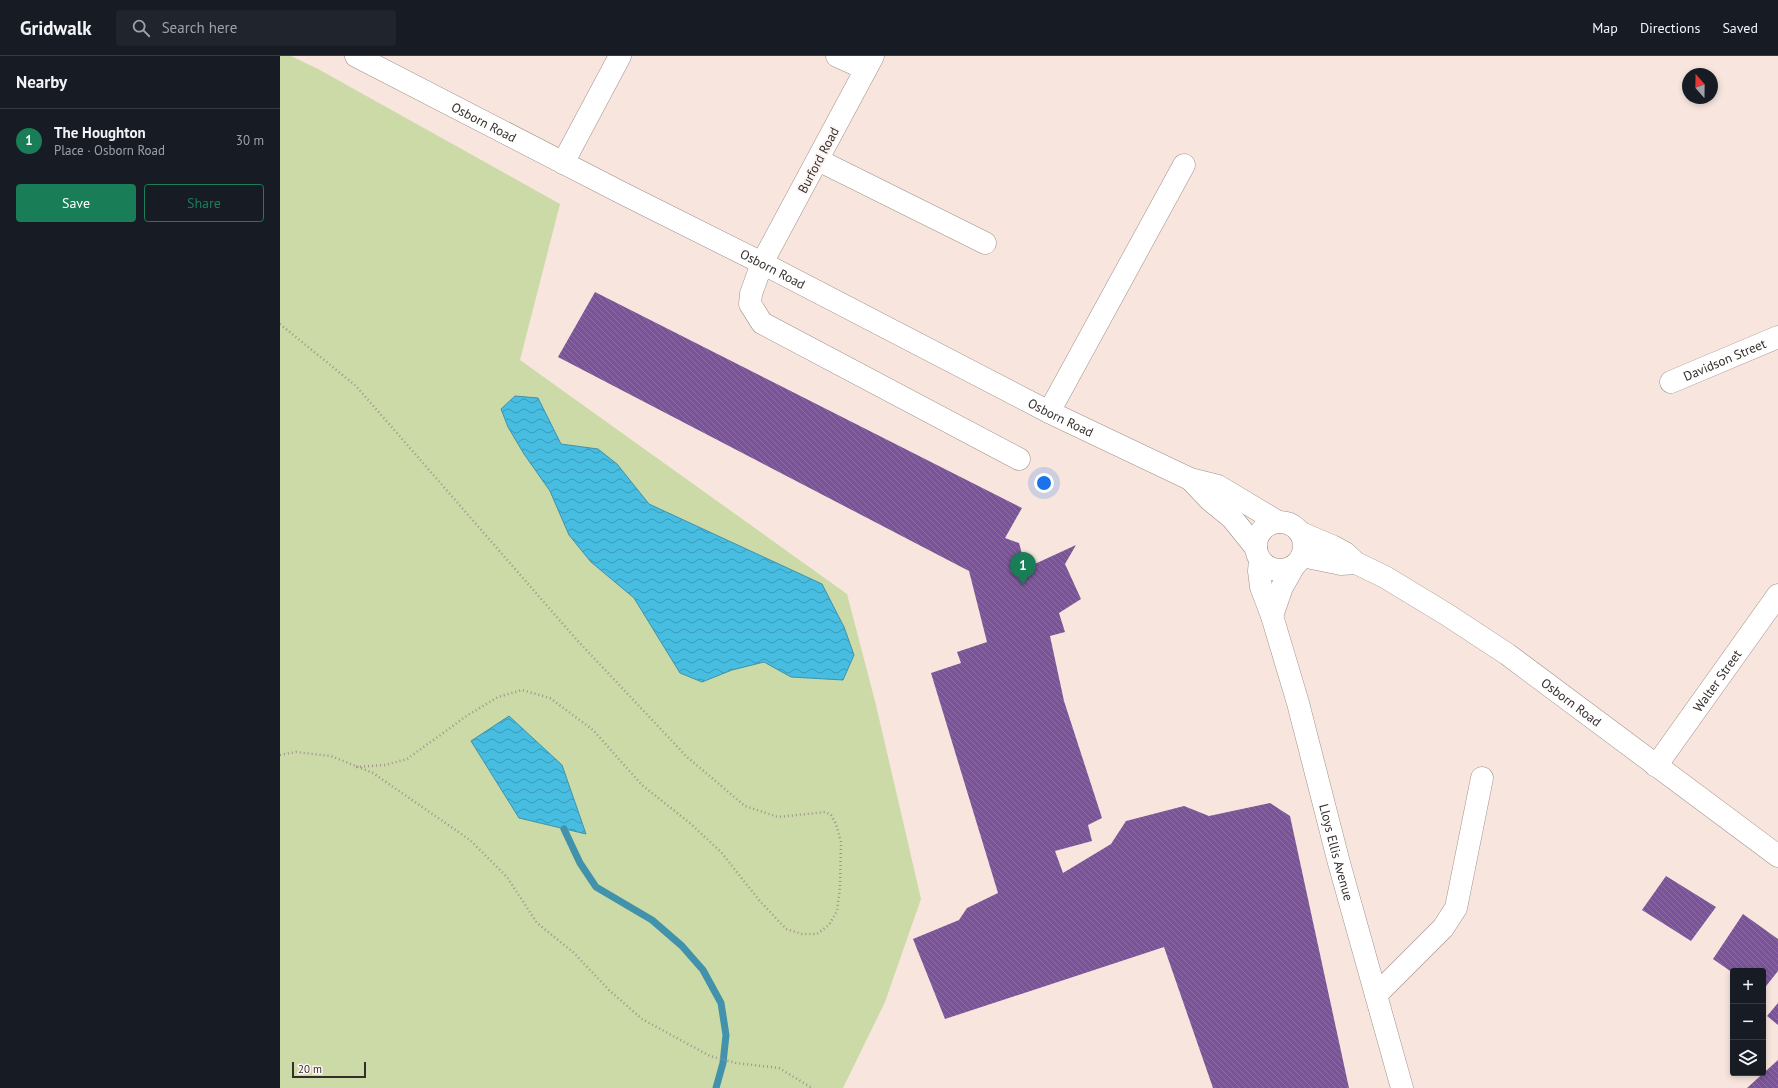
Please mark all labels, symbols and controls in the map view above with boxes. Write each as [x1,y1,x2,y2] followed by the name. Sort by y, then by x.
[116,10,396,46] search box
[20,16,92,40] text: Gridwalk
[130,17,152,39] icon: search
[162,18,237,37] text: Search here
[1592,19,1618,37] text: Map
[1640,19,1700,37] text: Directions
[1722,19,1758,37] text: Saved
[1682,68,1718,104] north arrow
[16,71,67,93] text: Nearby
[448,99,519,146] street label: Osborn Road
[54,123,146,142] text: The Houghton
[794,124,843,196] street label: Burford Road
[25,132,33,149] text: 1
[236,132,264,149] text: 30 m
[54,142,165,159] text: Place · Osborn Road
[16,184,136,222] button: Save
[144,184,264,222] button: Share
[737,245,808,293] street label: Osborn Road
[1681,335,1769,385] street label: Davidson Street
[1025,394,1096,441] street label: Osborn Road
[1034,473,1054,493] your location
[1010,552,1036,585] pin: 1
[1689,646,1746,715] street label: Walter Street
[1538,674,1605,730] street label: Osborn Road
[1315,802,1357,903] street label: Lloys Ellis Avenue
[1730,968,1766,1076] map controls
[1730,968,1766,1004] button: +
[1730,1004,1766,1040] button: −
[1730,1040,1766,1076] button: layers
[292,1060,366,1079] scale bar
[298,1062,322,1076] text: 20 m

